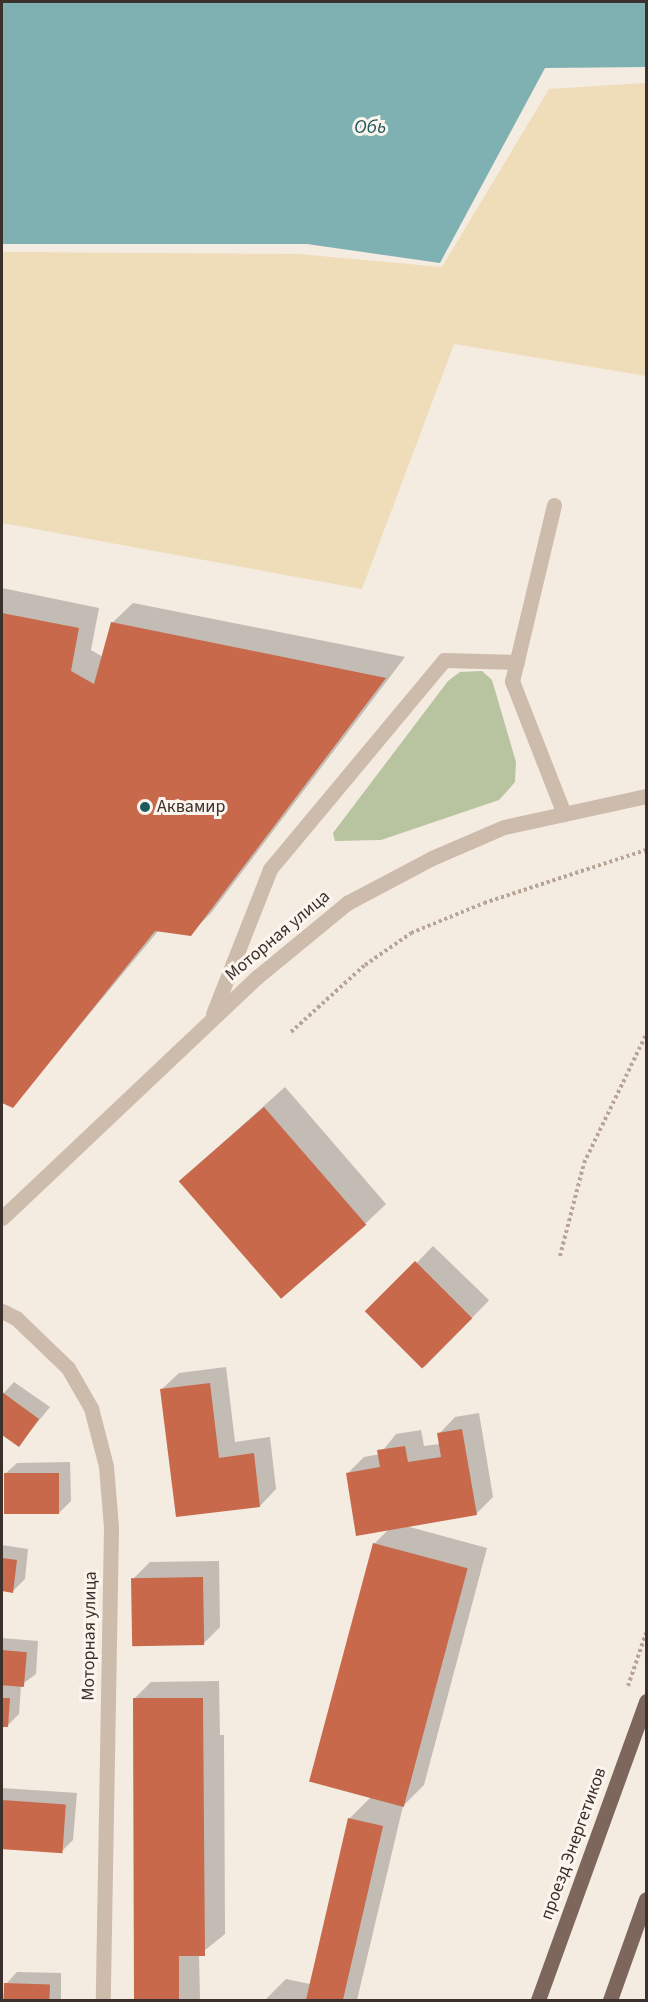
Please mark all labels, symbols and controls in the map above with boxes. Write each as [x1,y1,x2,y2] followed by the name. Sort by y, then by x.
[354,115,386,139] water label: Обь
[157,796,225,818] place label: Аквамир
[138,800,152,814] marker: Аквамир
[221,886,335,986] street label: Моторная улица
[78,1571,102,1701] street label: Моторная улица
[536,1765,612,1923] street label: проезд Энергетиков

